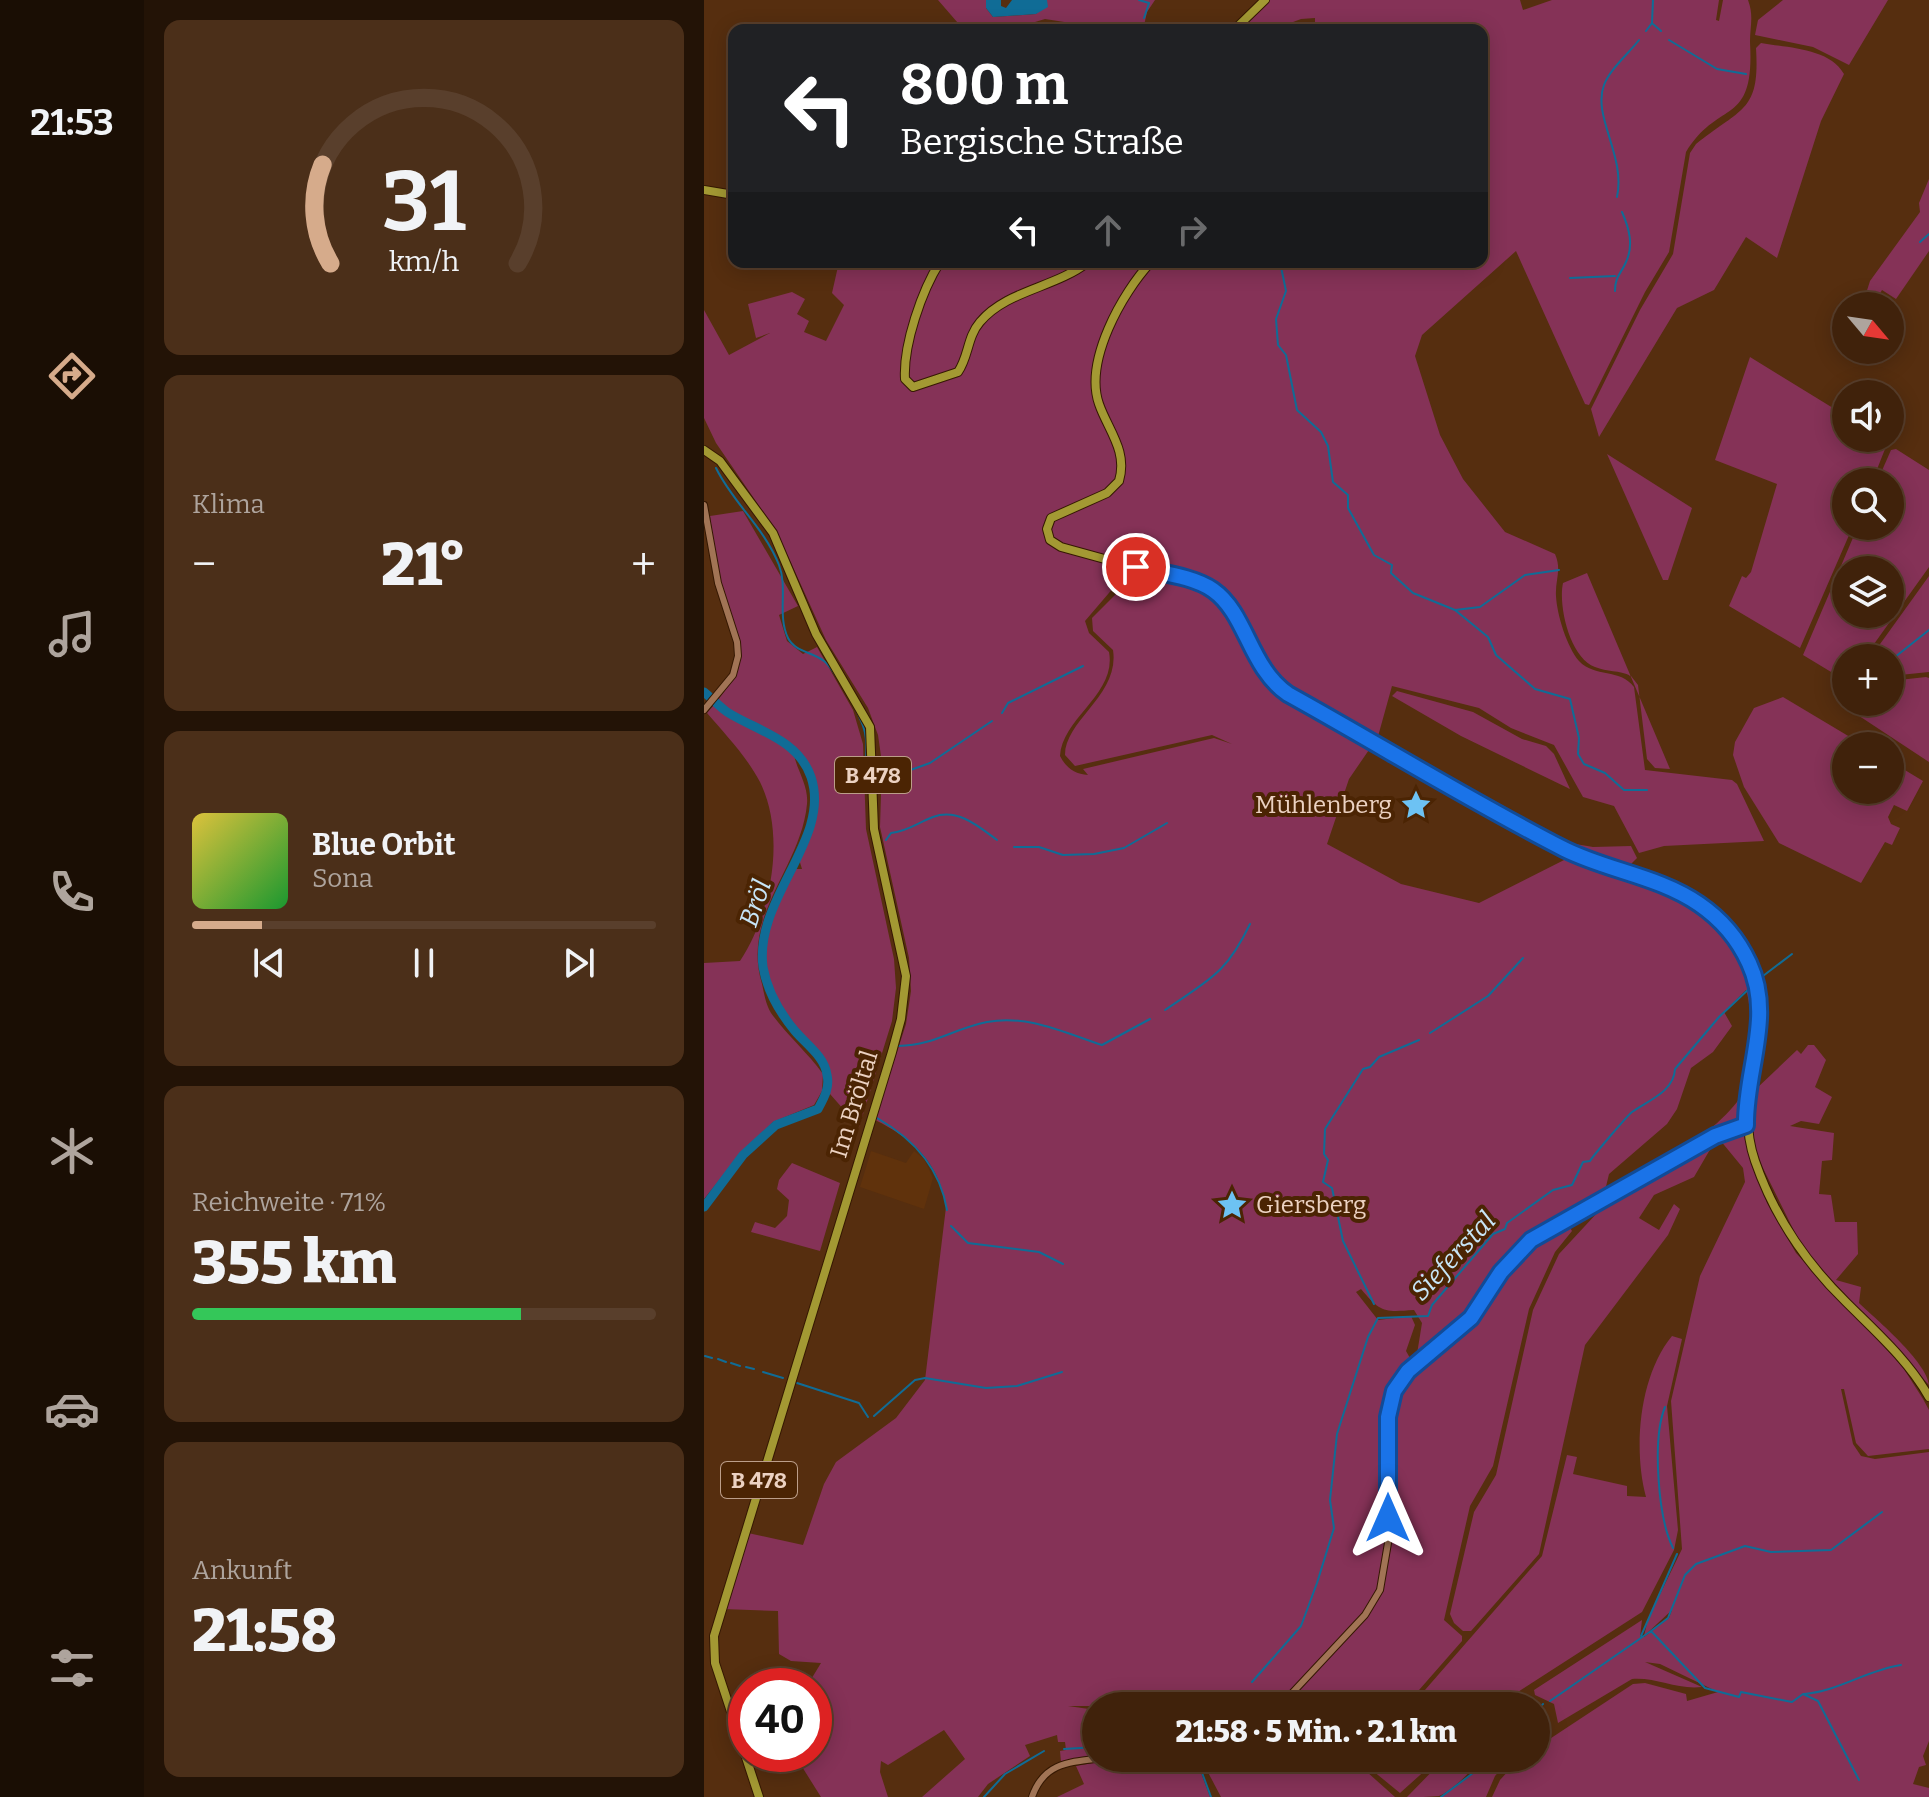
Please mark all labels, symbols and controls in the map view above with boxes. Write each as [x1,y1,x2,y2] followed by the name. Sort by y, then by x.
[900,52,1068,119] text: 800 m
[768,56,872,160] icon: left
[30,101,114,145] text: 21:53
[900,120,1184,164] text: Bergische Straße
[382,151,466,251] text: 31
[1002,208,1046,252] icon: left
[1086,208,1130,252] icon: ahead
[1170,208,1214,252] icon: right
[389,244,460,279] text: km/h
[1832,292,1904,364] north arrow
[1832,292,1904,804] map controls
[44,348,100,404] icon: directions
[1832,380,1904,452] button: sound
[1832,468,1904,540] button: search
[192,489,265,520] text: Klima
[381,529,466,601] text: 21°
[1102,533,1170,601] pin
[192,538,216,591] text: −
[631,538,656,591] text: +
[1114,545,1158,589] icon: arrive
[1832,556,1904,628] button: layers
[44,606,100,662] icon: music
[1832,644,1904,716] button: +
[1832,732,1904,804] button: −
[835,757,911,793] road number: B 478
[1399,788,1433,822] place icon: Mühlenberg
[1255,791,1392,819] place label: Mühlenberg
[312,827,456,863] text: Blue Orbit
[312,863,373,894] text: Sona
[44,864,100,920] icon: phone
[733,876,778,931] water label: Bröl
[247,941,291,985] icon: previous
[402,941,446,985] icon: pause
[557,941,601,985] icon: next
[824,1047,884,1161] street label: Im Bröltal
[44,1123,100,1179] icon: climate
[192,1187,386,1218] text: Reichweite · 71%
[1215,1188,1249,1222] place icon: Giersberg
[1256,1191,1366,1219] place label: Giersberg
[1405,1206,1502,1307] water label: Sieferstal
[192,1227,396,1299] text: 355 km
[44,1381,100,1437] icon: car
[721,1462,797,1498] road number: B 478
[1346,1476,1430,1560] position arrow
[192,1555,292,1586] text: Ankunft
[192,1595,337,1667] text: 21:58
[44,1640,100,1696] icon: filters
[728,1668,832,1772] speed limit sign: 40
[1175,1714,1457,1750] text: 21:58 · 5 Min. · 2.1 km

